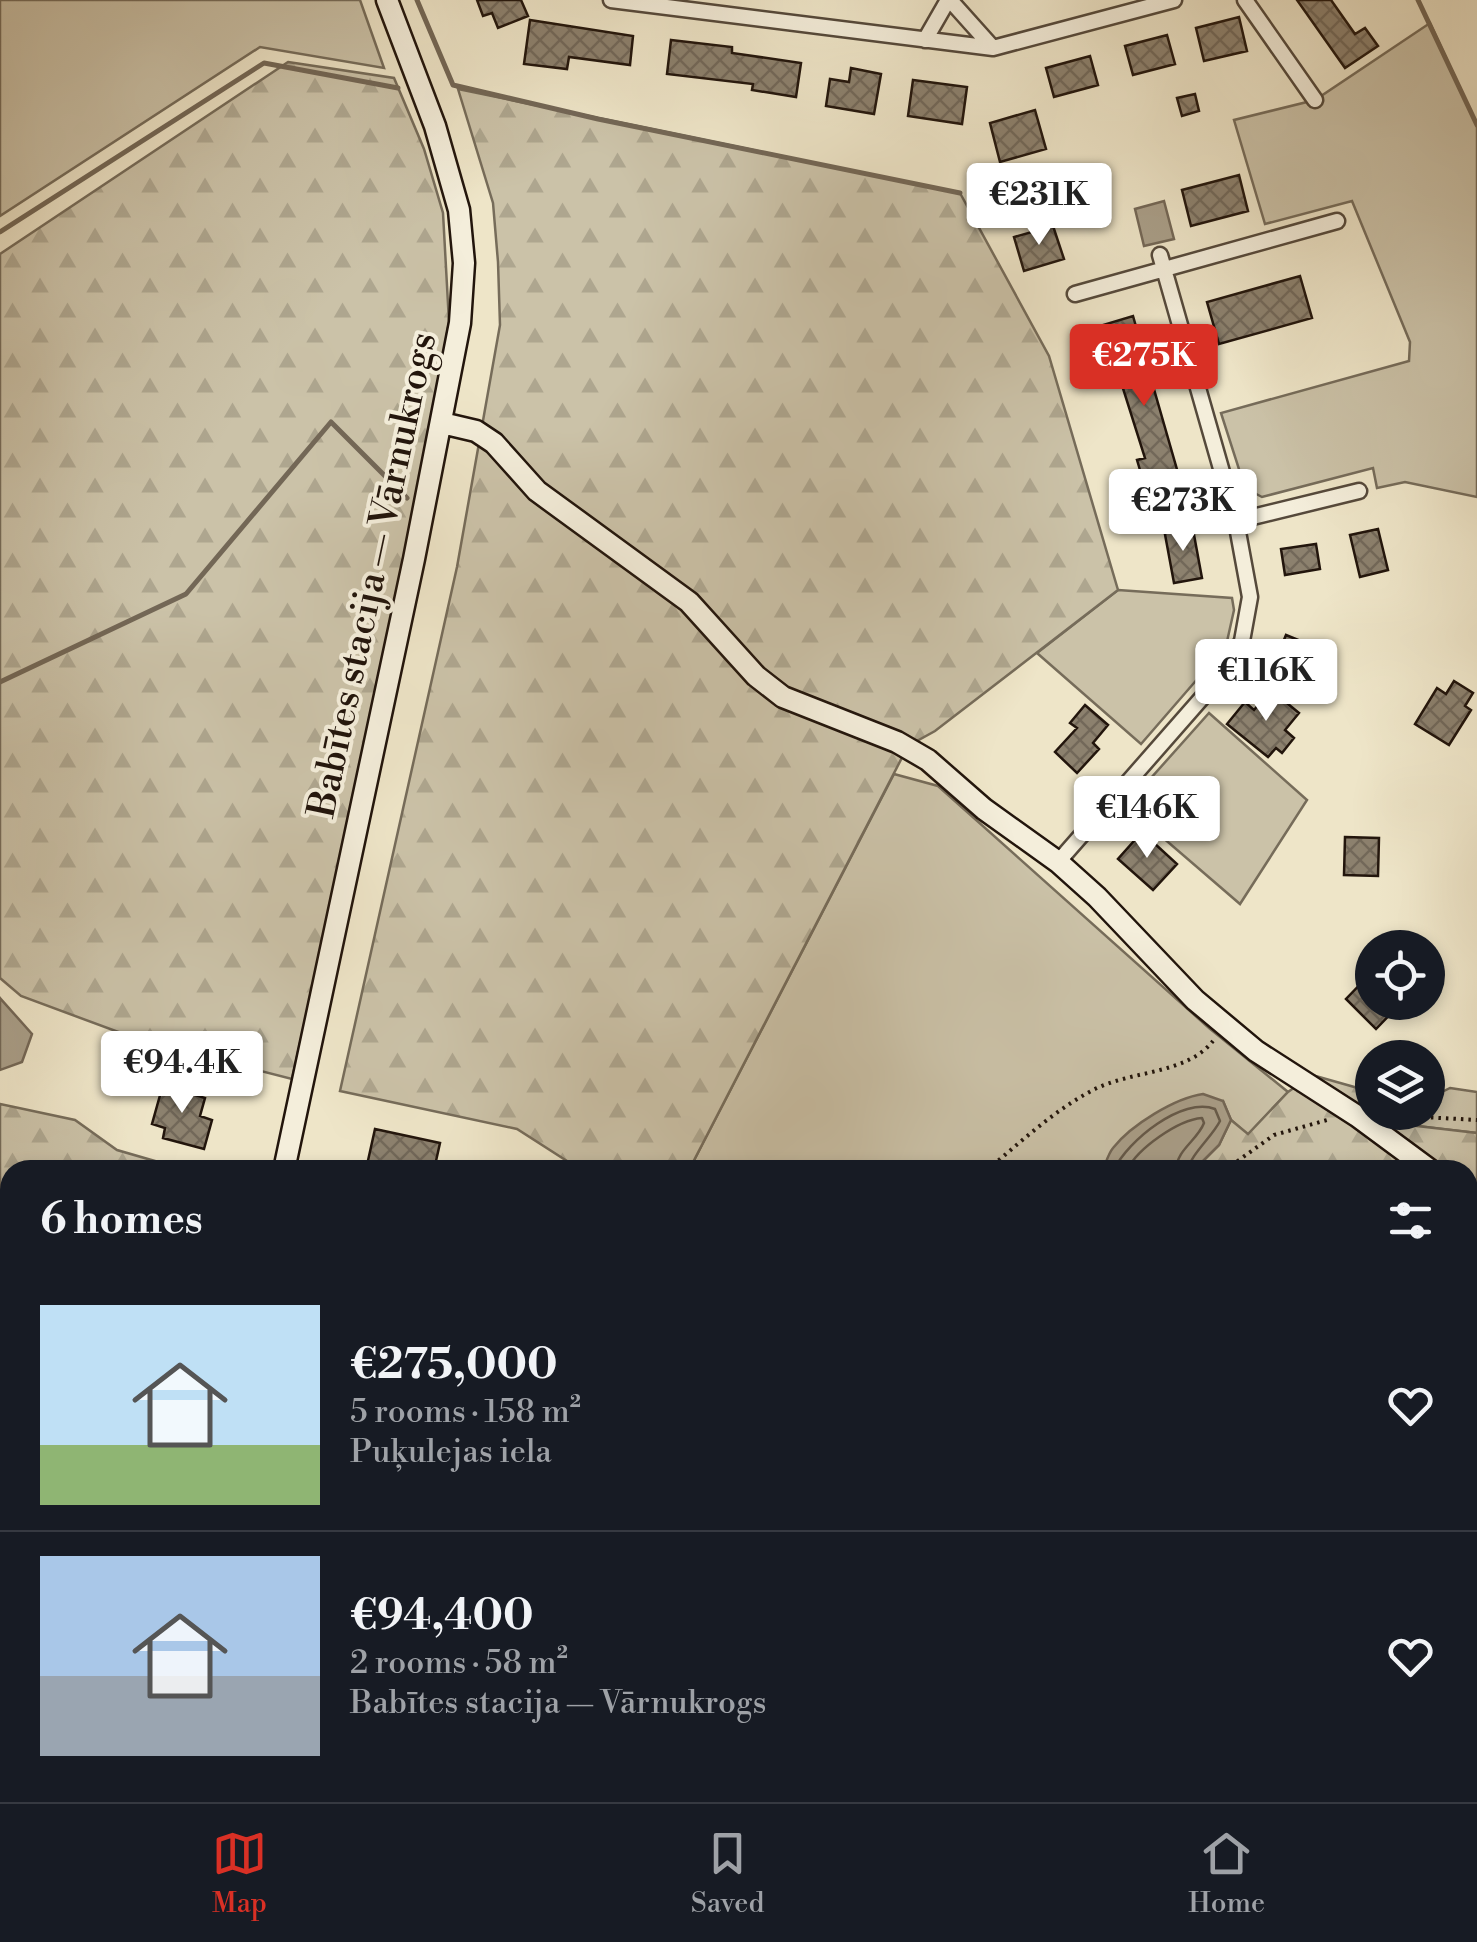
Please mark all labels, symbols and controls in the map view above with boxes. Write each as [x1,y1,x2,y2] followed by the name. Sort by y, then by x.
[969,163,1109,248] pin: €231K
[989,175,1089,215] text: €231K
[1074,324,1214,409] pin: €275K
[298,328,447,823] street label: Babītes stacija — Vārnukrogs
[1092,336,1196,376] text: €275K
[1113,469,1253,554] pin: €273K
[1131,481,1235,521] text: €273K
[1196,639,1336,724] pin: €116K
[1217,651,1315,691] text: €116K
[1077,776,1217,861] pin: €146K
[1096,788,1198,828] text: €146K
[1355,930,1445,1130] map controls
[1355,930,1445,1020] button: locate
[101,1031,263,1116] pin: €94.4K
[1355,1040,1445,1130] button: layers
[123,1043,241,1083] text: €94.4K
[1383,1193,1438,1248] icon: filters
[40,1194,203,1247] text: 6 homes
[350,1339,558,1392] text: €275,000
[120,1345,240,1465] icon: home
[1383,1378,1438,1433] icon: heart
[350,1392,581,1432] text: 5 rooms · 158 m²
[350,1432,552,1472] text: Puķulejas iela
[350,1590,534,1643] text: €94,400
[120,1596,240,1716] icon: home
[1383,1629,1438,1684] icon: heart
[350,1643,568,1683] text: 2 rooms · 58 m²
[350,1683,766,1723] text: Babītes stacija — Vārnukrogs
[212,1826,267,1921] tab: Map
[691,1826,764,1921] tab: Saved
[1188,1826,1265,1921] tab: Home

